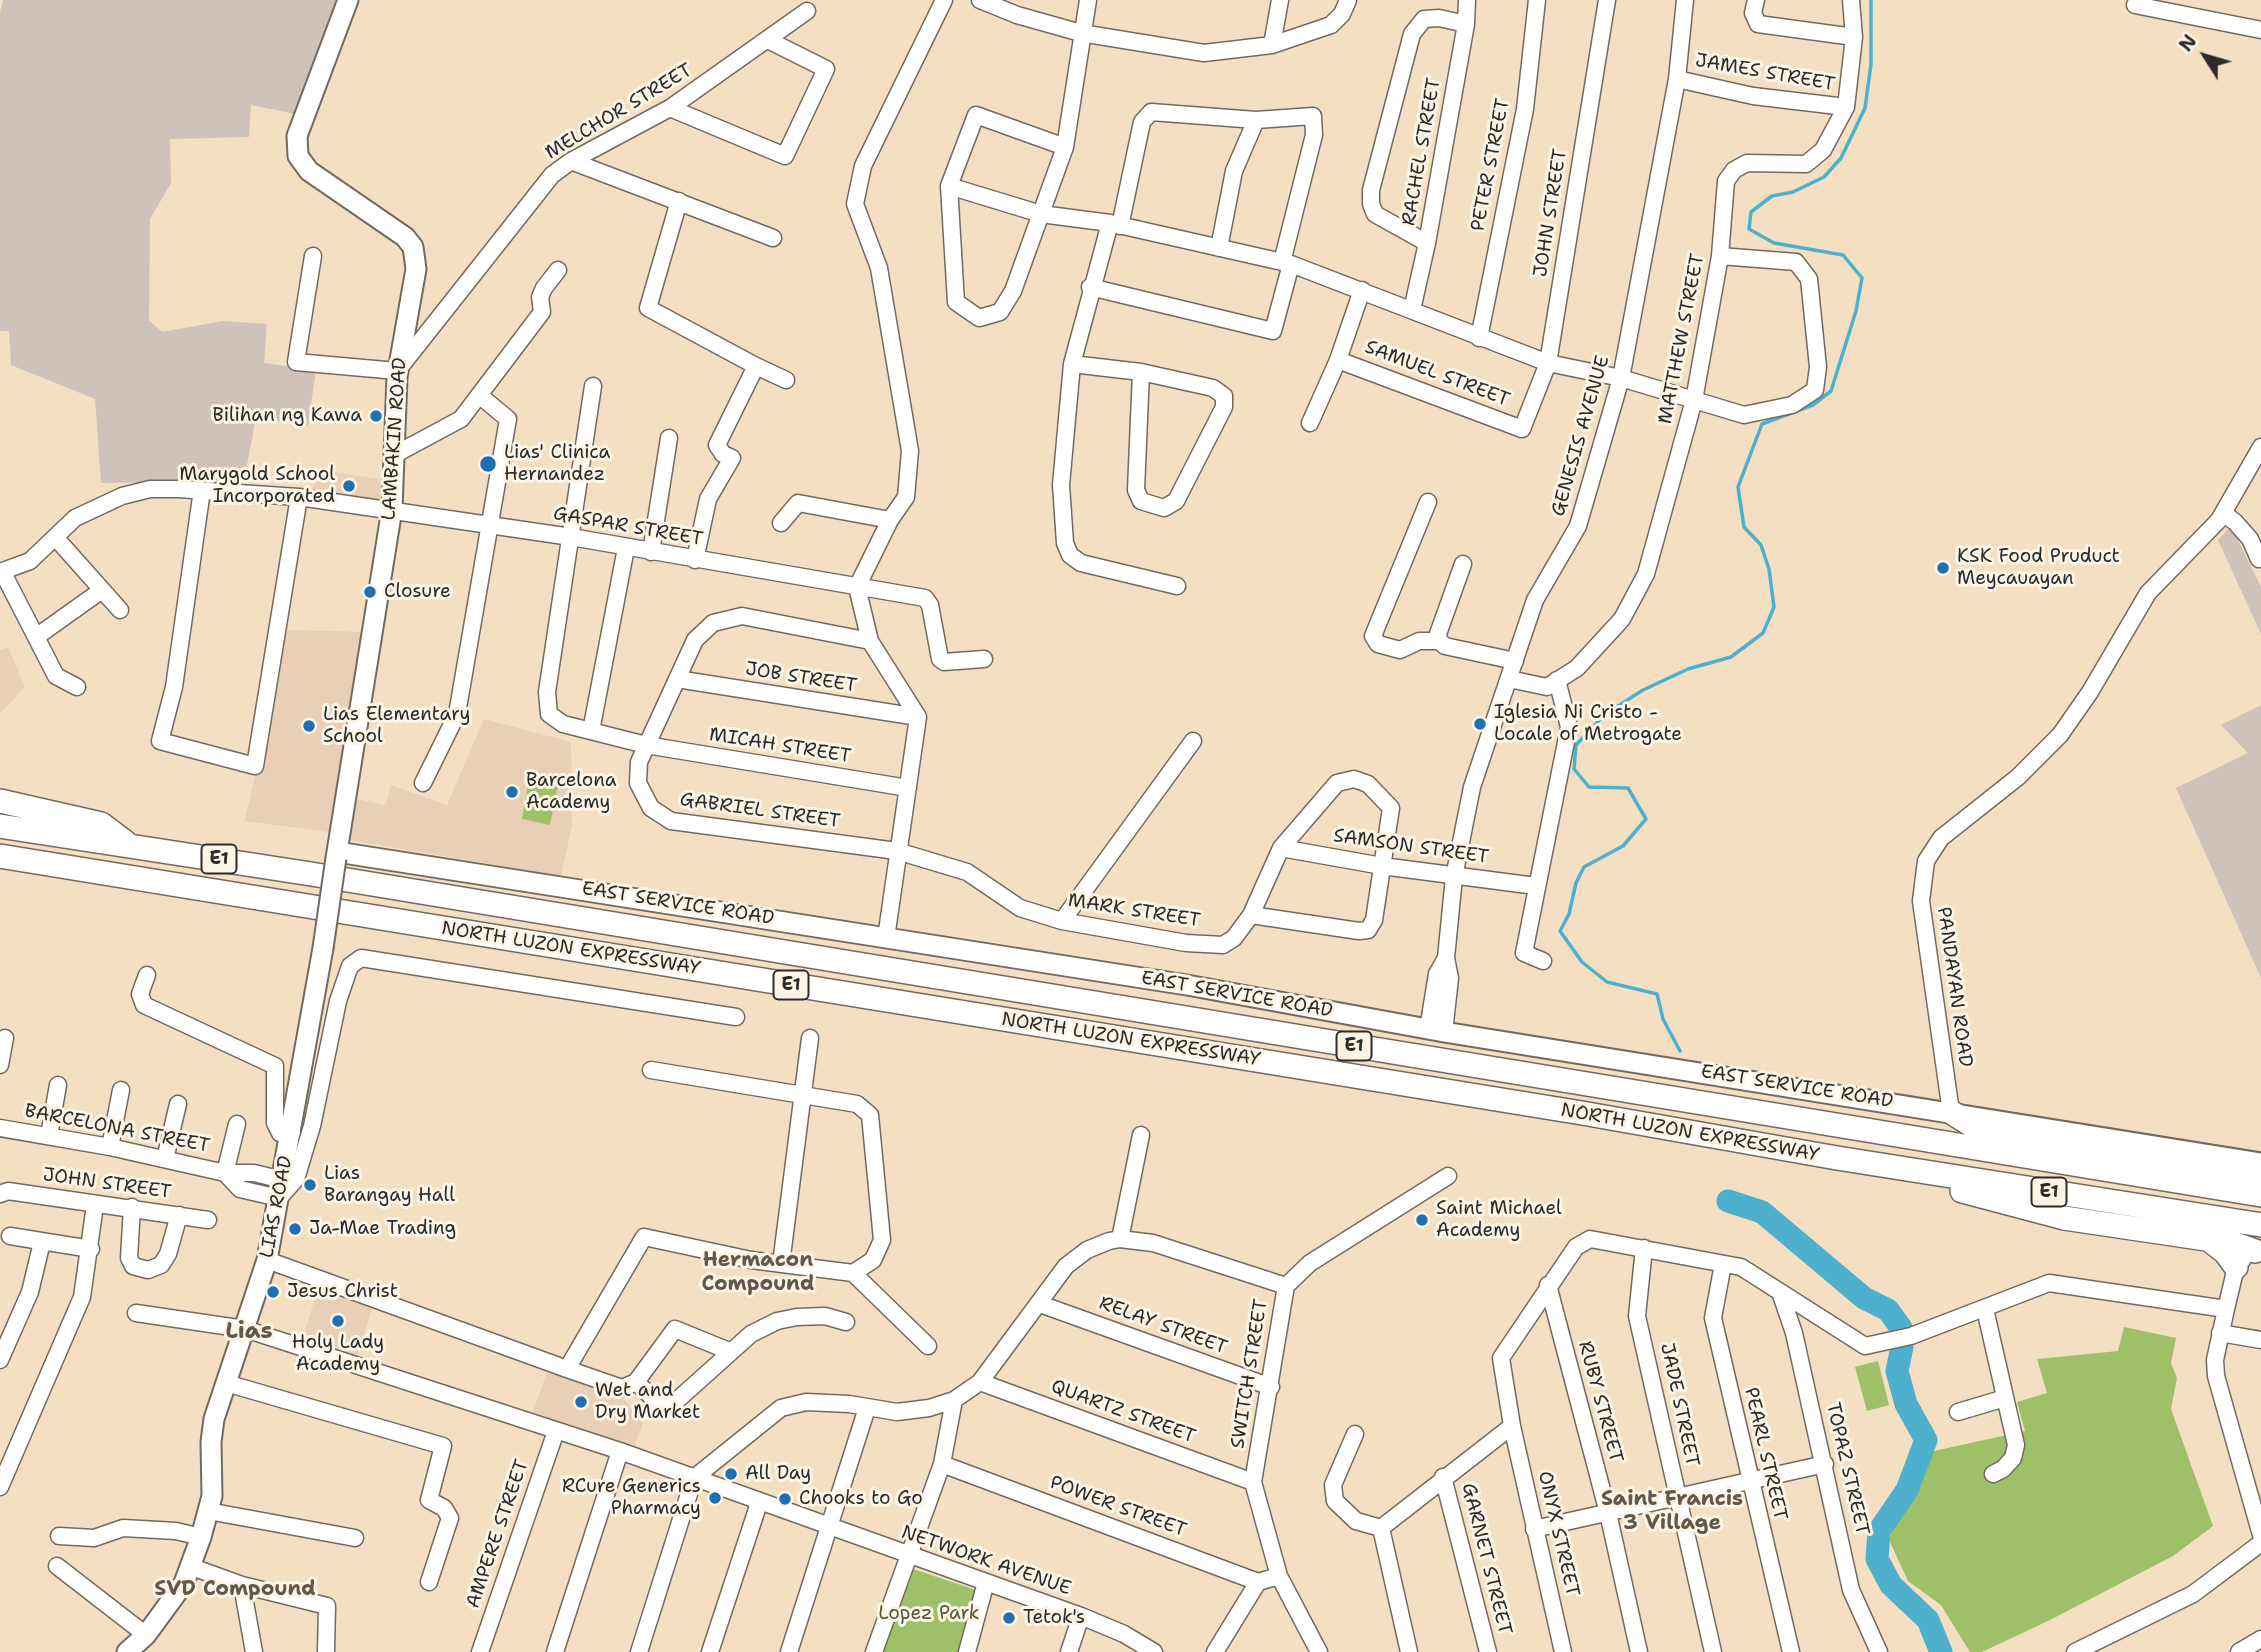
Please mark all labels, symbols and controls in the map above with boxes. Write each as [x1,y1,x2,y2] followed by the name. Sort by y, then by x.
[2170,21,2240,91] north arrow
[2173,30,2202,57] text: N
[1693,49,1837,97] street label: JAMES STREET
[541,59,697,165] street label: MELCHOR STREET
[1398,76,1446,228] street label: RACHEL STREET
[1467,97,1515,233] street label: PETER STREET
[1530,147,1572,279] street label: JOHN STREET
[1654,252,1710,426] street label: MATTHEW STREET
[1362,336,1512,412] street label: SAMUEL STREET
[1547,353,1615,519] street label: GENESIS AVENUE
[378,357,412,521] street label: LAMBAKIN ROAD
[212,405,362,427] place label: Bilihan ng Kawa
[368,408,384,424] marker: Bilihan ng Kawa
[504,442,610,486] place label: Lias' Clinica Hernandez
[478,454,498,474] marker: Lias' Clinica Hernandez
[179,464,335,508] place label: Marygold School Incorporated
[341,478,357,494] marker: Marygold School Incorporated
[551,503,705,551] street label: GASPAR STREET
[1957,546,2120,590] place label: KSK Food Pruduct Meycauayan
[1935,560,1951,576] marker: KSK Food Pruduct Meycauayan
[384,581,451,603] place label: Closure
[362,584,378,600] marker: Closure
[744,658,858,698] street label: JOB STREET
[1494,702,1682,746] place label: Iglesia Ni Cristo - Locale of Metrogate
[323,704,470,748] place label: Lias Elementary School
[1472,716,1488,732] marker: Iglesia Ni Cristo - Locale of Metrogate
[301,718,317,734] marker: Lias Elementary School
[707,724,853,768] street label: MICAH STREET
[526,770,617,814] place label: Barcelona Academy
[504,784,520,800] marker: Barcelona Academy
[678,788,842,834] street label: GABRIEL STREET
[1332,825,1490,869] street label: SAMSON STREET
[202,844,236,874] road number: E1
[580,878,776,930] street label: EAST SERVICE ROAD
[1066,889,1202,933] street label: MARK STREET
[1931,905,1977,1069] street label: PANDAYAN ROAD
[440,917,702,981] street label: NORTH LUZON EXPRESSWAY
[1139,967,1335,1023] street label: EAST SERVICE ROAD
[774,970,808,1000] road number: E1
[1000,1008,1262,1072] street label: NORTH LUZON EXPRESSWAY
[1336,1031,1372,1060] road number: E1
[1699,1061,1895,1113] street label: EAST SERVICE ROAD
[1559,1099,1821,1167] street label: NORTH LUZON EXPRESSWAY
[22,1100,212,1158] street label: BARCELONA STREET
[256,1154,298,1260] street label: LIAS ROAD
[324,1163,455,1207] place label: Lias Barangay Hall
[41,1164,173,1204] street label: JOHN STREET
[302,1177,318,1193] marker: Lias Barangay Hall
[2032,1177,2066,1206] road number: E1
[1436,1198,1562,1242] place label: Saint Michael Academy
[1414,1212,1430,1228] marker: Saint Michael Academy
[309,1218,456,1240] place label: Ja-Mae Trading
[287,1221,303,1237] marker: Ja-Mae Trading
[702,1248,814,1298] district label: Hermacon Compound
[287,1281,398,1303] place label: Jesus Christ
[265,1284,281,1300] marker: Jesus Christ
[1096,1292,1230,1360] street label: RELAY STREET
[1227,1298,1273,1450] street label: SWITCH STREET
[330,1313,346,1329] marker: Holy Lady Academy
[225,1318,273,1346] district label: Lias
[292,1332,384,1376] place label: Holy Lady Academy
[1573,1339,1627,1465] street label: RUBY STREET
[1655,1341,1703,1469] street label: JADE STREET
[1048,1375,1198,1449] street label: QUARTZ STREET
[595,1380,700,1424] place label: Wet and Dry Market
[1739,1385,1791,1523] street label: PEARL STREET
[573,1394,589,1410] marker: Wet and Dry Market
[1821,1400,1873,1538] street label: TOPAZ STREET
[462,1457,534,1611] street label: AMPERE STREET
[745,1463,811,1485] place label: All Day
[723,1466,739,1482] marker: All Day
[1533,1469,1583,1599] street label: ONYX STREET
[1047,1472,1189,1542] street label: POWER STREET
[562,1476,701,1520] place label: RCure Generics Pharmacy
[1456,1481,1516,1637] street label: GARNET STREET
[1601,1487,1743,1537] district label: Saint Francis 3 Village
[799,1488,923,1510] place label: Chooks to Go
[707,1490,723,1506] marker: RCure Generics Pharmacy
[777,1491,793,1507] marker: Chooks to Go
[898,1521,1074,1601] street label: NETWORK AVENUE
[154,1577,316,1603] district label: SVD Compound
[878,1603,980,1625] park label: Lopez Park
[1023,1607,1085,1629] place label: Tetok's
[1001,1610,1017,1626] marker: Tetok's

